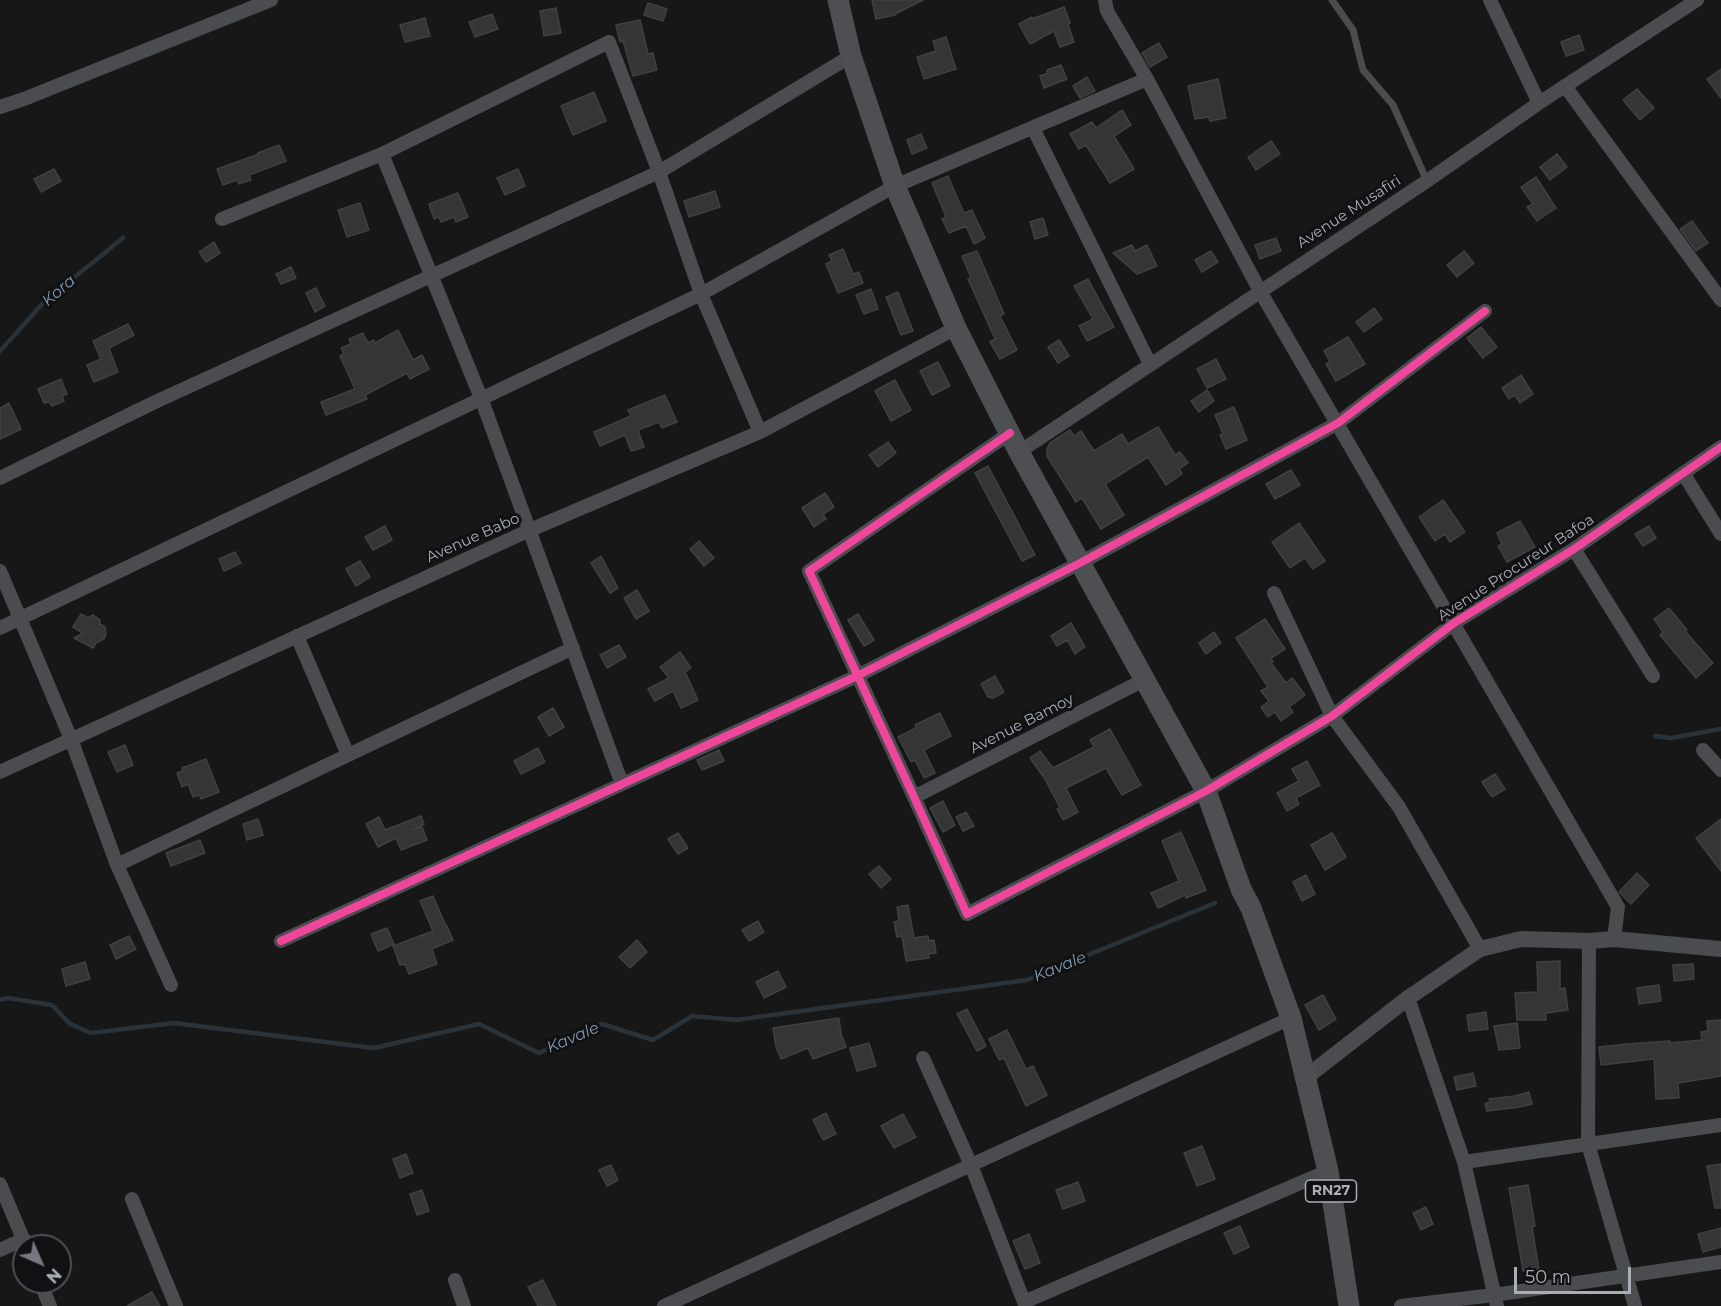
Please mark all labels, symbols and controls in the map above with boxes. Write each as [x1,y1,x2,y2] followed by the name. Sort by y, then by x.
[1294,172,1404,252] street label: Avenue Musafiri
[38,271,80,311] water label: Kora
[424,509,522,567] street label: Avenue Babo
[1434,511,1598,625] street label: Avenue Procureur Bafoa
[967,690,1077,758] street label: Avenue Bamoy
[1031,948,1089,986] water label: Kavale
[544,1018,602,1058] water label: Kavale
[1306,1180,1356,1202] road number: RN27
[12,1234,72,1294] north arrow
[1517,1255,1634,1293] scale bar
[42,1264,65,1287] text: N
[1525,1266,1571,1288] text: 50 m

